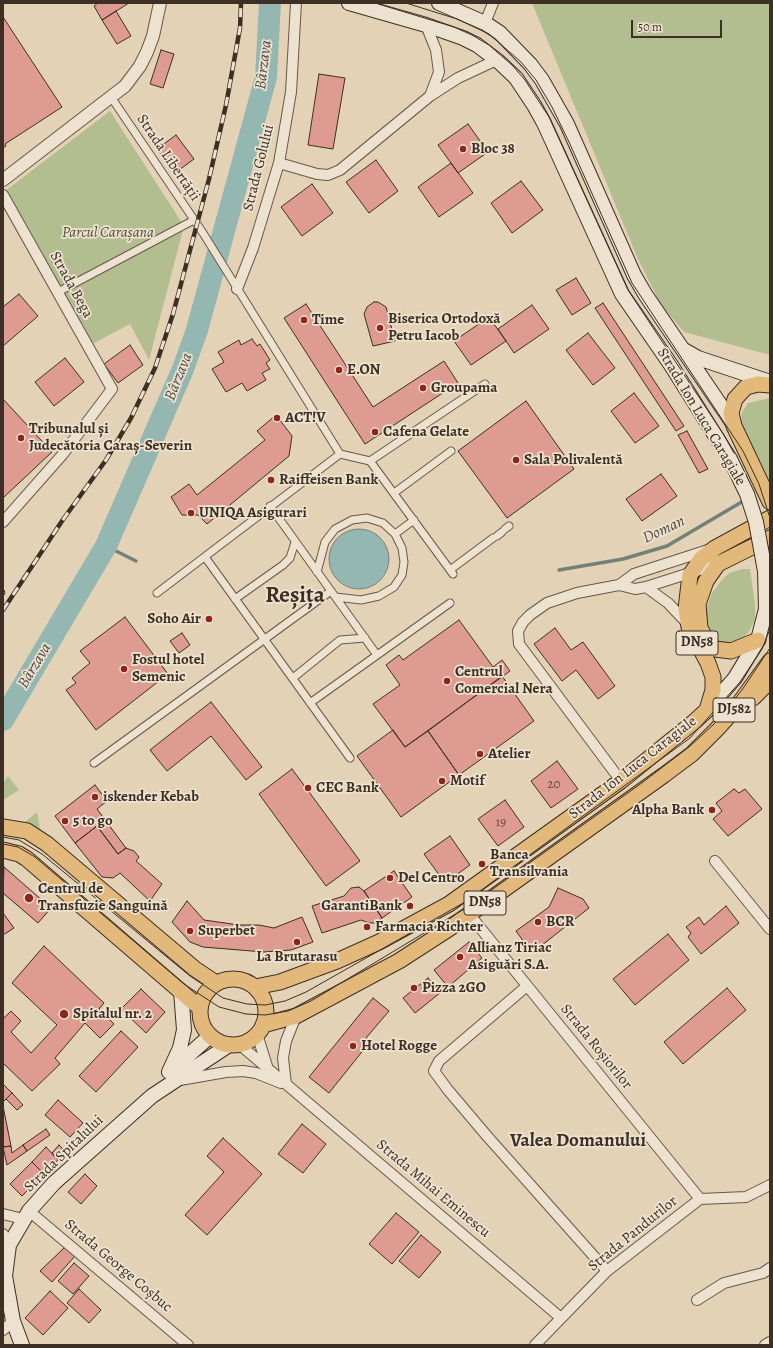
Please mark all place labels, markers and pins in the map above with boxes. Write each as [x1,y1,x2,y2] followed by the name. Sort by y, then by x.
[471,140,515,158] place label: Bloc 38
[458,144,468,154] marker: Bloc 38
[388,310,500,345] place label: Biserica Ortodoxă Petru Iacob
[312,311,344,329] place label: Time
[299,315,309,325] marker: Time
[375,323,385,333] marker: Biserica Ortodoxă Petru Iacob
[347,361,380,379] place label: E.ON
[334,365,344,375] marker: E.ON
[431,379,498,397] place label: Groupama
[418,383,428,393] marker: Groupama
[285,409,326,427] place label: ACT!V
[272,413,282,423] marker: ACT!V
[29,420,192,455] place label: Tribunalul și Judecătoria Caraș-Severin
[383,423,469,441] place label: Cafena Gelate
[370,427,380,437] marker: Cafena Gelate
[16,433,26,443] marker: Tribunalul și Judecătoria Caraș-Severin
[524,451,623,469] place label: Sala Polivalentă
[511,455,521,465] marker: Sala Polivalentă
[279,471,378,489] place label: Raiffeisen Bank
[266,475,276,485] marker: Raiffeisen Bank
[199,504,307,522] place label: UNIQA Asigurari
[186,508,196,518] marker: UNIQA Asigurari
[147,610,201,628] place label: Soho Air
[204,614,214,624] marker: Soho Air
[132,651,205,686] place label: Fostul hotel Semenic
[455,663,553,698] place label: Centrul Comercial Nera
[119,664,129,674] marker: Fostul hotel Semenic
[442,676,452,686] marker: Centrul Comercial Nera
[488,745,531,763] place label: Atelier
[475,749,485,759] marker: Atelier
[450,772,485,790] place label: Motif
[437,776,447,786] marker: Motif
[316,779,379,797] place label: CEC Bank
[303,783,313,793] marker: CEC Bank
[103,788,199,806] place label: iskender Kebab
[90,792,100,802] marker: iskender Kebab
[632,801,704,819] place label: Alpha Bank
[707,805,717,815] marker: Alpha Bank
[73,812,113,830] place label: 5 to go
[60,816,70,826] marker: 5 to go
[490,846,569,881] place label: Banca Transilvania
[477,859,487,869] marker: Banca Transilvania
[398,869,465,887] place label: Del Centro
[385,873,395,883] marker: Del Centro
[38,880,168,915] place label: Centrul de Transfuzie Sanguină
[23,892,35,904] marker: Centrul de Transfuzie Sanguină
[321,897,402,915] place label: GarantiBank
[405,901,415,911] marker: GarantiBank
[546,913,574,931] place label: BCR
[533,917,543,927] marker: BCR
[375,918,483,936] place label: Farmacia Richter
[198,922,255,940] place label: Superbet
[362,922,372,932] marker: Farmacia Richter
[185,926,195,936] marker: Superbet
[292,937,302,947] marker: La Brutarasu
[468,939,552,974] place label: Allianz Tiriac Asiguări S.A.
[256,948,338,966] place label: La Brutarasu
[455,952,465,962] marker: Allianz Tiriac Asiguări S.A.
[422,979,486,997] place label: Pizza 2GO
[409,983,419,993] marker: Pizza 2GO
[73,1005,152,1023] place label: Spitalul nr. 2
[58,1008,70,1020] marker: Spitalul nr. 2
[361,1037,437,1055] place label: Hotel Rogge
[348,1041,358,1051] marker: Hotel Rogge

